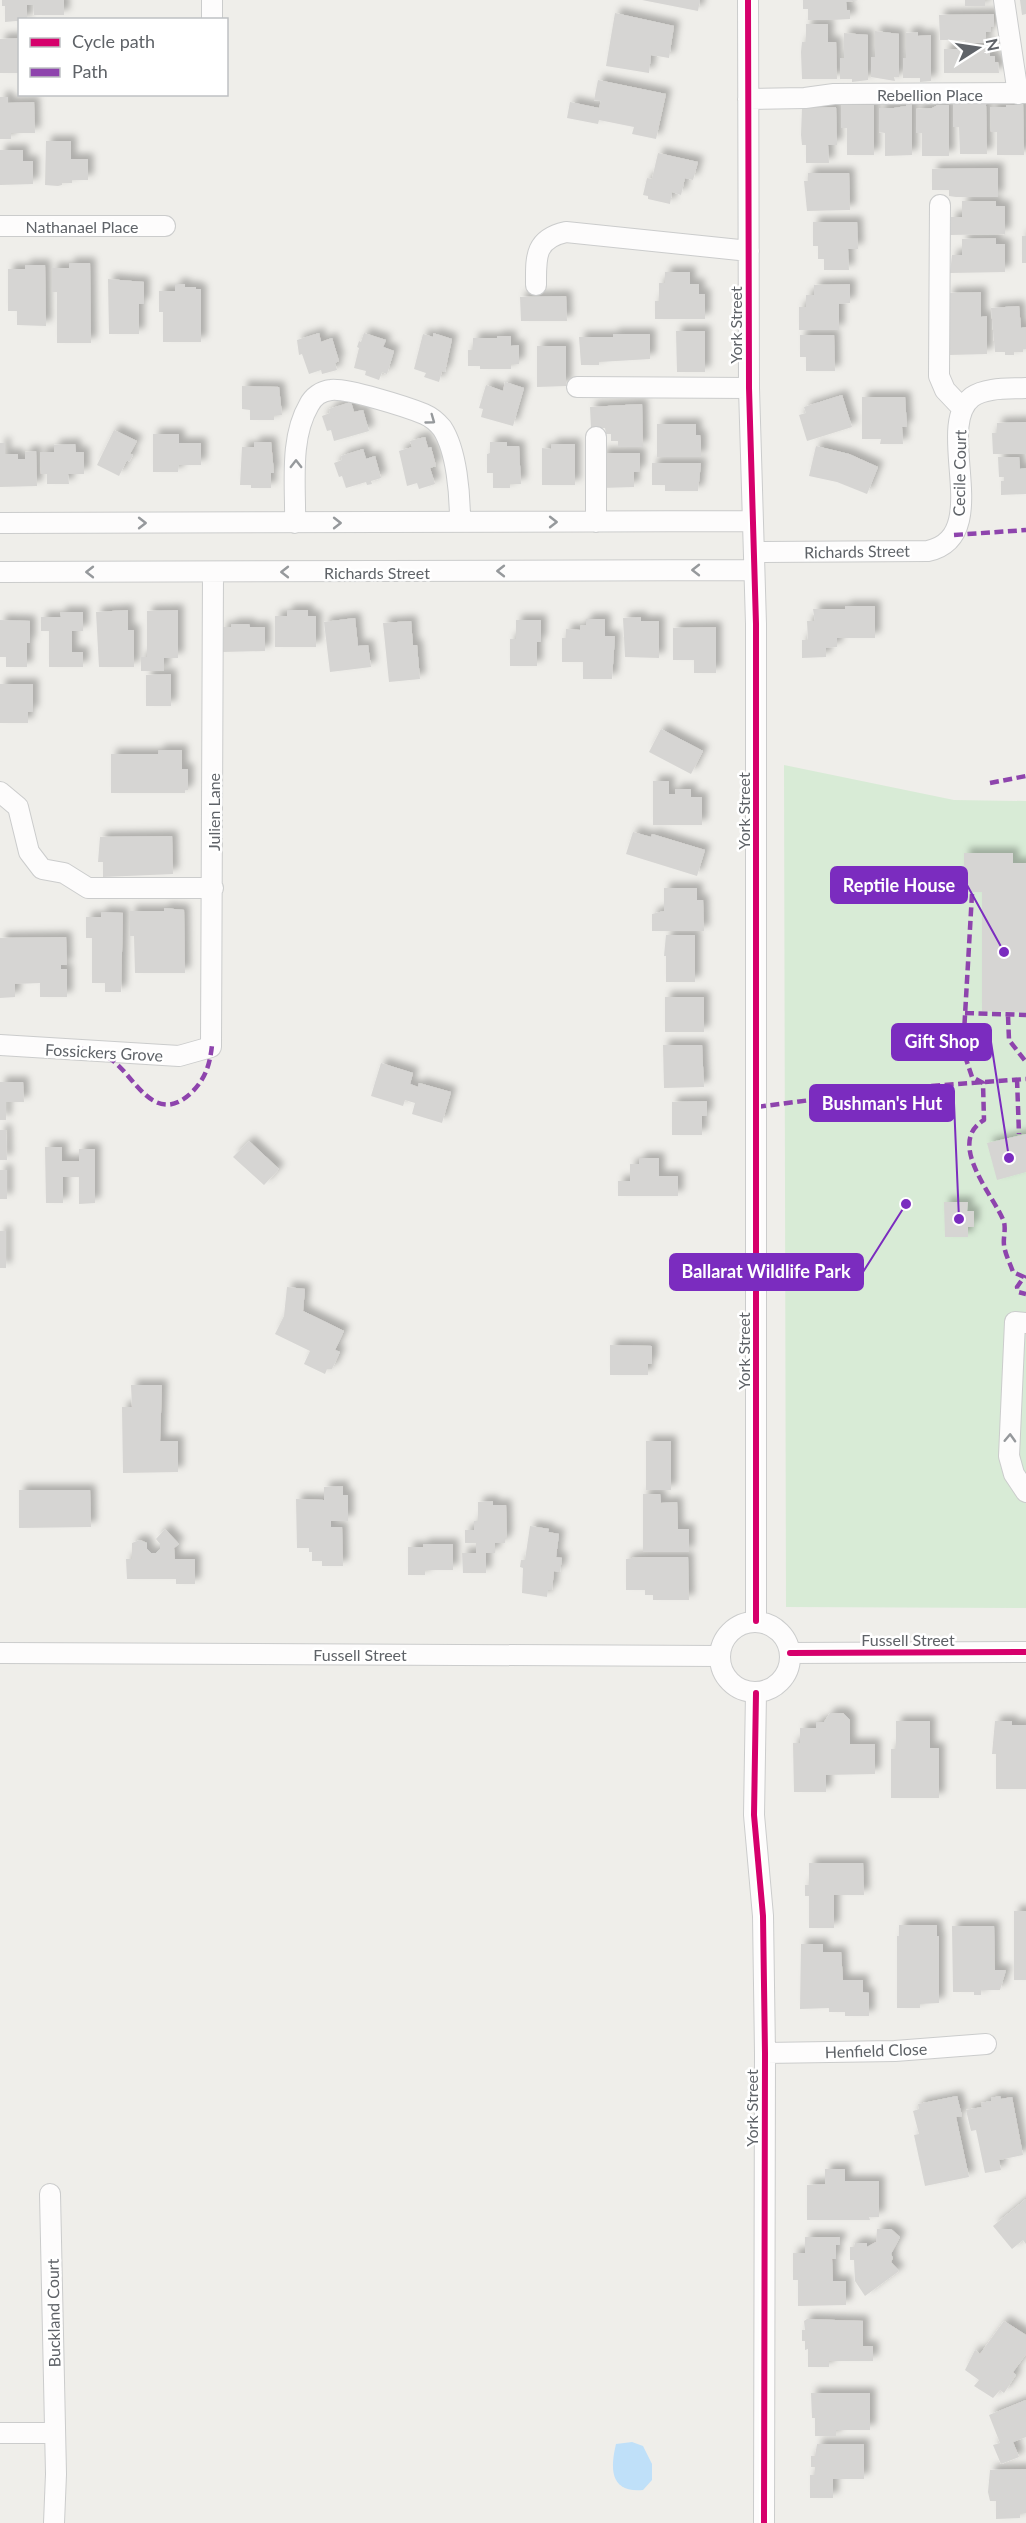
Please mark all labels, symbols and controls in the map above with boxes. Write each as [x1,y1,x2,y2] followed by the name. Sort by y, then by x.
[18,18,228,96] legend
[948,18,1008,78] north arrow
[72,30,155,52] text: Cycle path
[983,37,1004,53] text: N
[72,60,108,82] text: Path
[877,85,983,104] street label: Rebellion Place
[26,217,138,236] street label: Nathanael Place
[726,286,745,364] street label: York Street
[425,413,436,424] one-way arrow
[949,429,969,517] street label: Cecile Court
[290,460,302,469] one-way arrow
[549,516,558,528] one-way arrow
[138,517,147,529] one-way arrow
[333,517,342,529] one-way arrow
[804,541,910,561] street label: Richards Street
[324,563,430,582] street label: Richards Street
[691,564,700,576] one-way arrow
[496,565,505,577] one-way arrow
[85,566,94,578] one-way arrow
[280,566,289,578] one-way arrow
[734,772,753,850] street label: York Street
[204,773,223,851] street label: Julien Lane
[831,867,967,903] callout: Reptile House
[843,874,956,896] text: Reptile House
[892,1024,991,1060] callout: Gift Shop
[904,1030,980,1052] text: Gift Shop
[45,1039,163,1065] street label: Fossickers Grove
[810,1085,954,1121] callout: Bushman's Hut
[822,1092,943,1114] text: Bushman's Hut
[670,1254,863,1290] callout: Ballarat Wildlife Park
[681,1260,851,1282] text: Ballarat Wildlife Park
[734,1312,753,1390] street label: York Street
[1004,1433,1017,1442] one-way arrow
[861,1630,955,1649] street label: Fussell Street
[313,1645,407,1664] street label: Fussell Street
[824,2039,928,2061] street label: Henfield Close
[742,2069,761,2147] street label: York Street
[43,2258,63,2367] street label: Buckland Court

